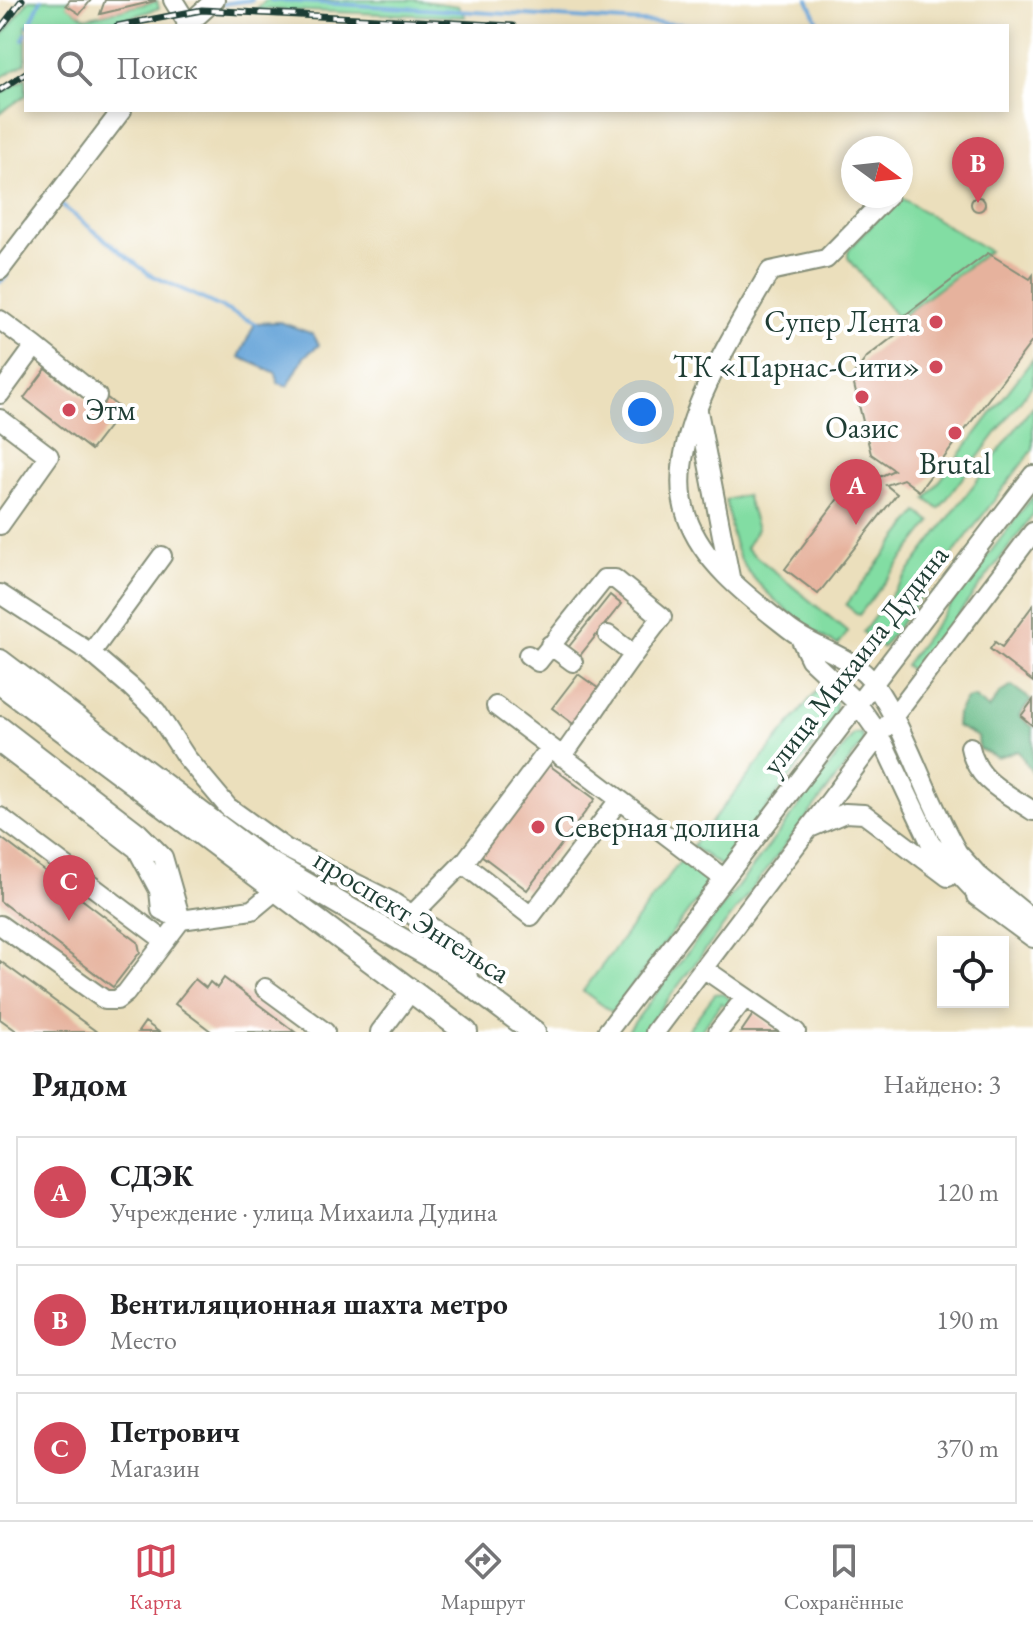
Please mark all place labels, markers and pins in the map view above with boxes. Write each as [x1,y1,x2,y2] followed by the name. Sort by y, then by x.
[952,137,1004,203] pin: B
[764,302,920,341] place label: Супер Лента
[927,313,945,331] marker: Супер Лента
[673,347,920,386] place label: ТК «Парнас-Сити»
[927,358,945,376] marker: ТК «Парнас-Сити»
[853,388,871,406] marker: Оазис
[85,390,136,429] place label: Этм
[60,401,78,419] marker: Этм
[825,408,899,447] place label: Оазис
[946,424,964,442] marker: Brutal
[919,444,991,483] place label: Brutal
[830,459,882,525] pin: A
[554,807,760,846] place label: Северная долина
[529,818,547,836] marker: Северная долина
[43,855,95,921] pin: C

